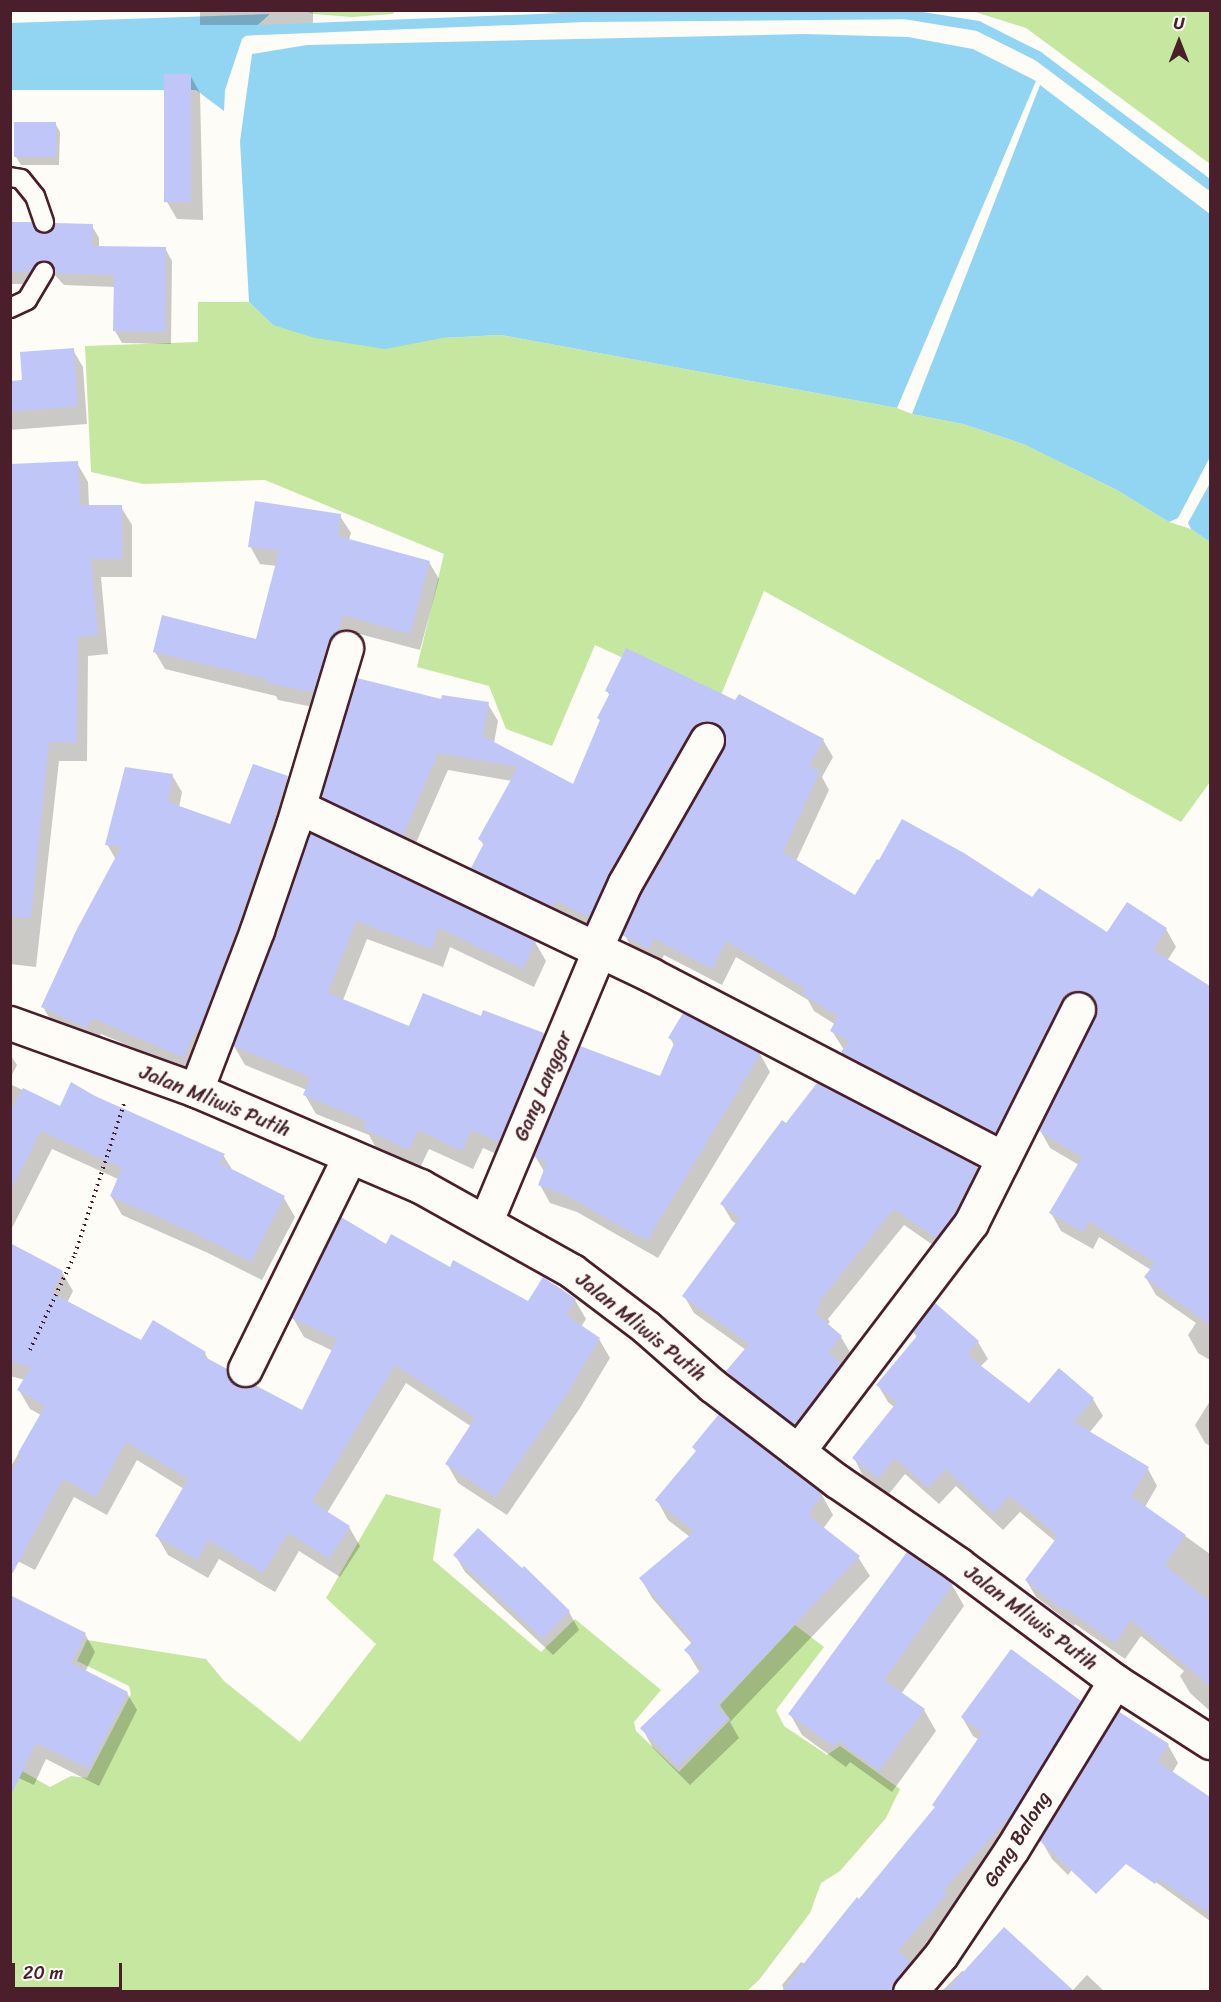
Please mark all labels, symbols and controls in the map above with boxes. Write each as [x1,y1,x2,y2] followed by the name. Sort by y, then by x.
[1174,9,1184,38] text: U
[1149,12,1209,72] north arrow
[509,1027,577,1145] street label: Gang Langgar
[137,1060,293,1142] street label: Jalan Mliwis Putih
[572,1268,710,1386] street label: Jalan Mliwis Putih
[960,1561,1102,1675] street label: Jalan Mliwis Putih
[978,1787,1056,1891] street label: Gang Balong
[15,1951,124,1989] scale bar
[23,1957,63,1989] text: 20 m

